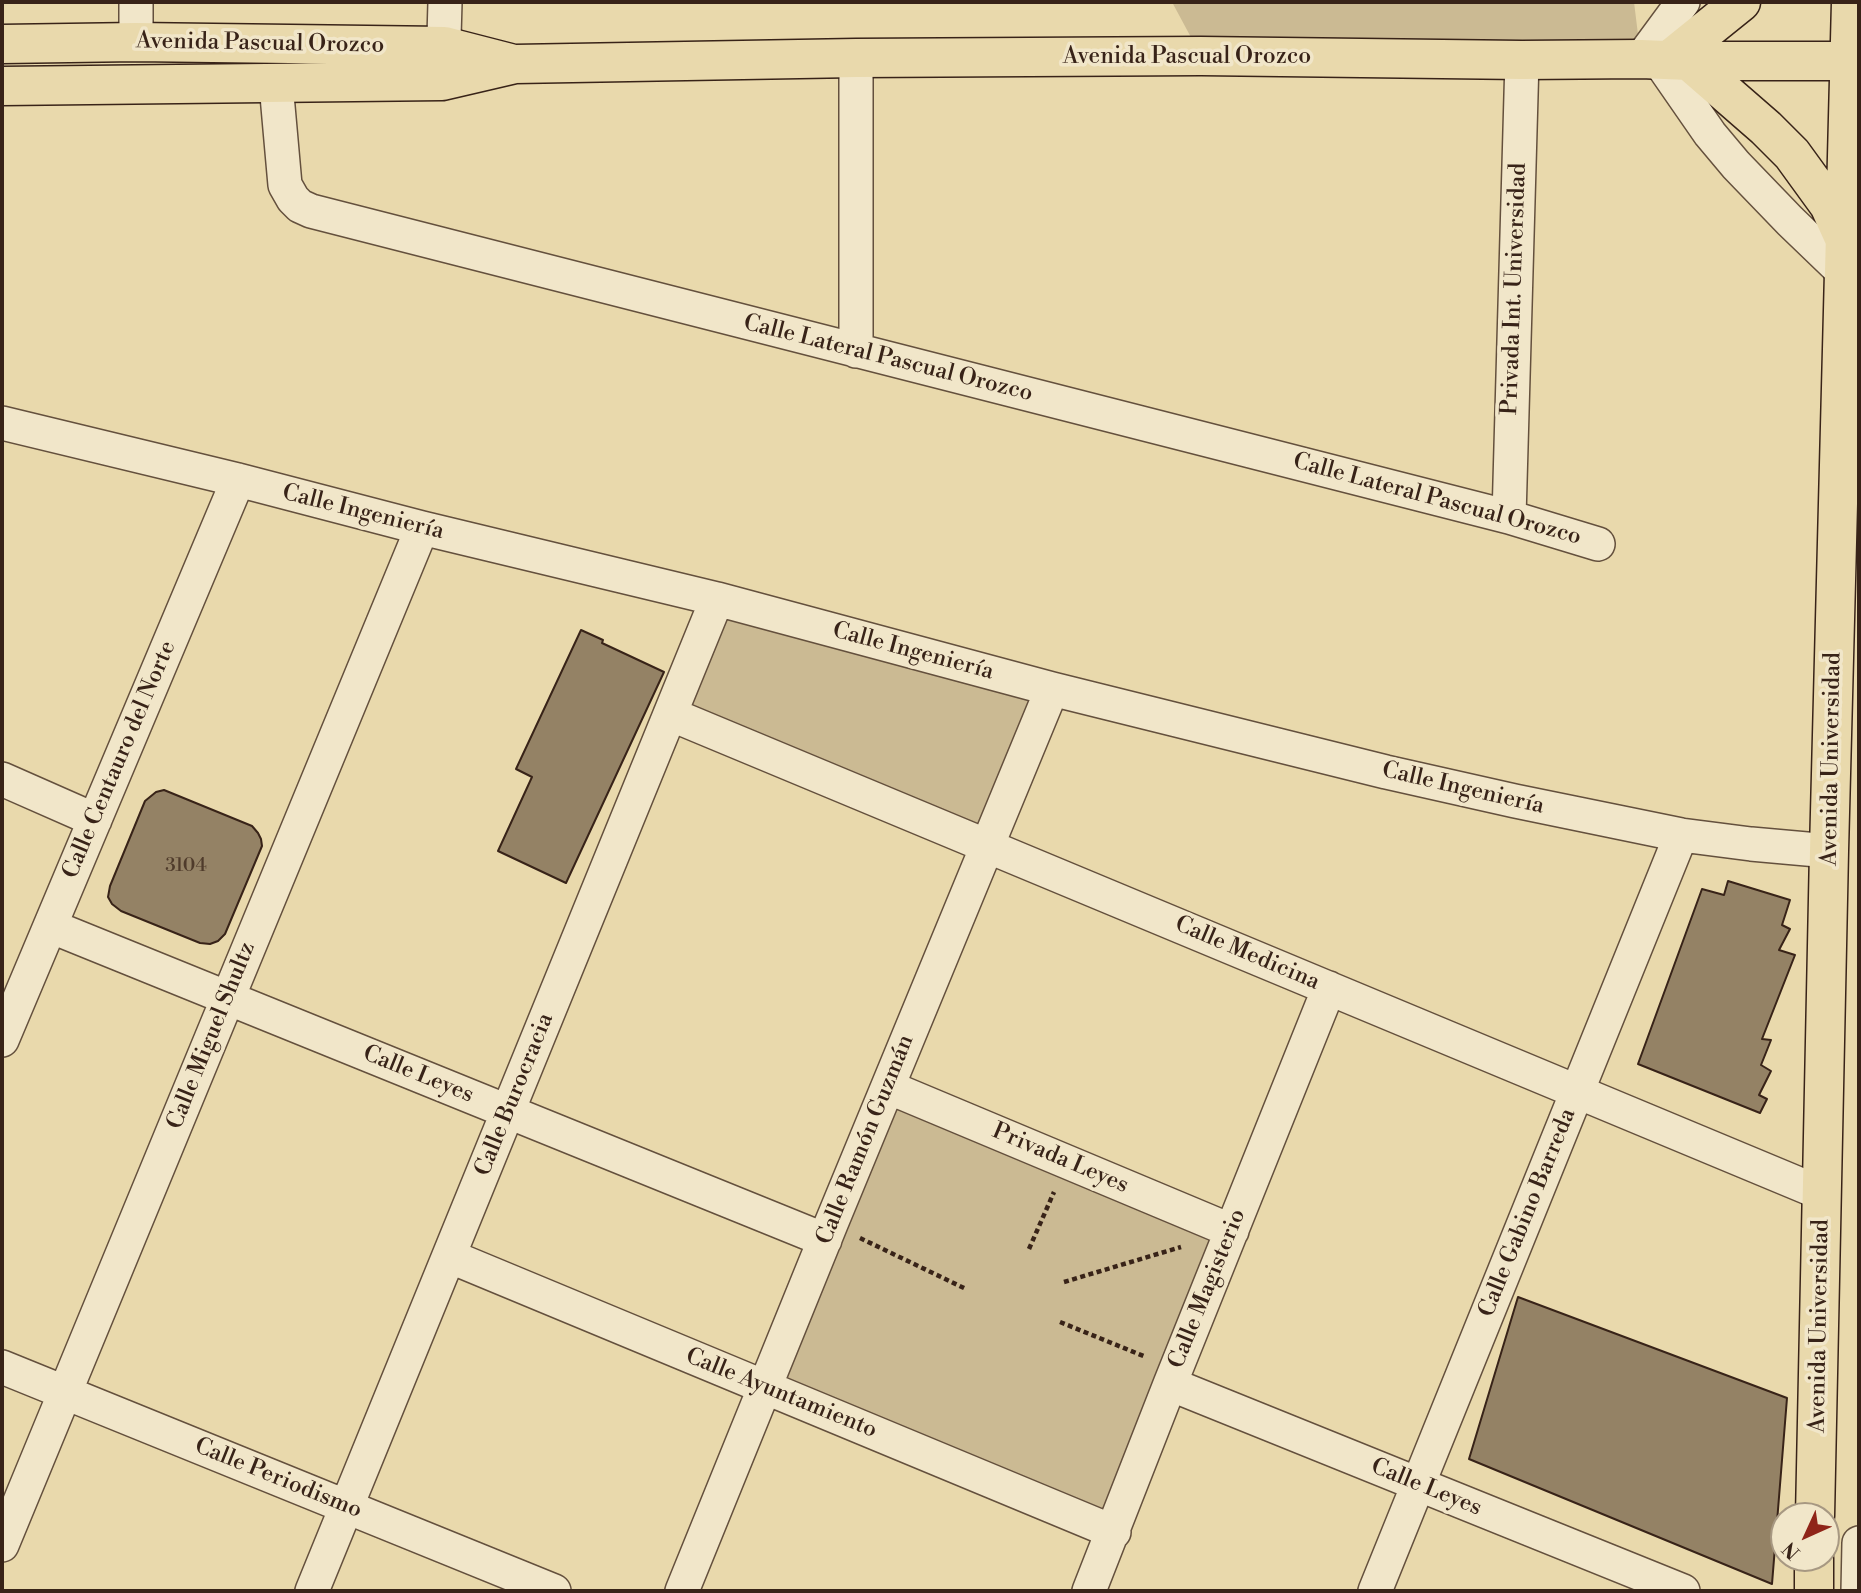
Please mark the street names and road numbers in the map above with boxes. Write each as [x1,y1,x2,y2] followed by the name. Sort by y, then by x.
[136,28,384,60] street label: Avenida Pascual Orozco
[1063,43,1311,71] street label: Avenida Pascual Orozco
[1497,162,1533,416] street label: Privada Int. Universidad
[740,310,1036,408] street label: Calle Lateral Pascual Orozco
[1290,448,1584,552] street label: Calle Lateral Pascual Orozco
[279,480,447,546] street label: Calle Ingeniería
[829,617,997,687] street label: Calle Ingeniería
[57,637,183,883] street label: Calle Centauro del Norte
[1816,652,1848,866] street label: Avenida Universidad
[1379,757,1547,821] street label: Calle Ingeniería
[1170,911,1324,997] street label: Calle Medicina
[162,938,262,1134] street label: Calle Miguel Shultz
[470,1010,560,1180] street label: Calle Burocracia
[811,1031,921,1249] street label: Calle Ramón Guzmán
[359,1040,477,1110] street label: Calle Leyes
[1474,1105,1582,1321] street label: Calle Gabino Barreda
[988,1118,1132,1200] street label: Privada Leyes
[1163,1205,1253,1373] street label: Calle Magisterio
[1804,1219,1836,1433] street label: Avenida Universidad
[681,1343,881,1445] street label: Calle Ayuntamiento
[190,1433,366,1525] street label: Calle Periodismo
[1367,1453,1485,1523] street label: Calle Leyes

